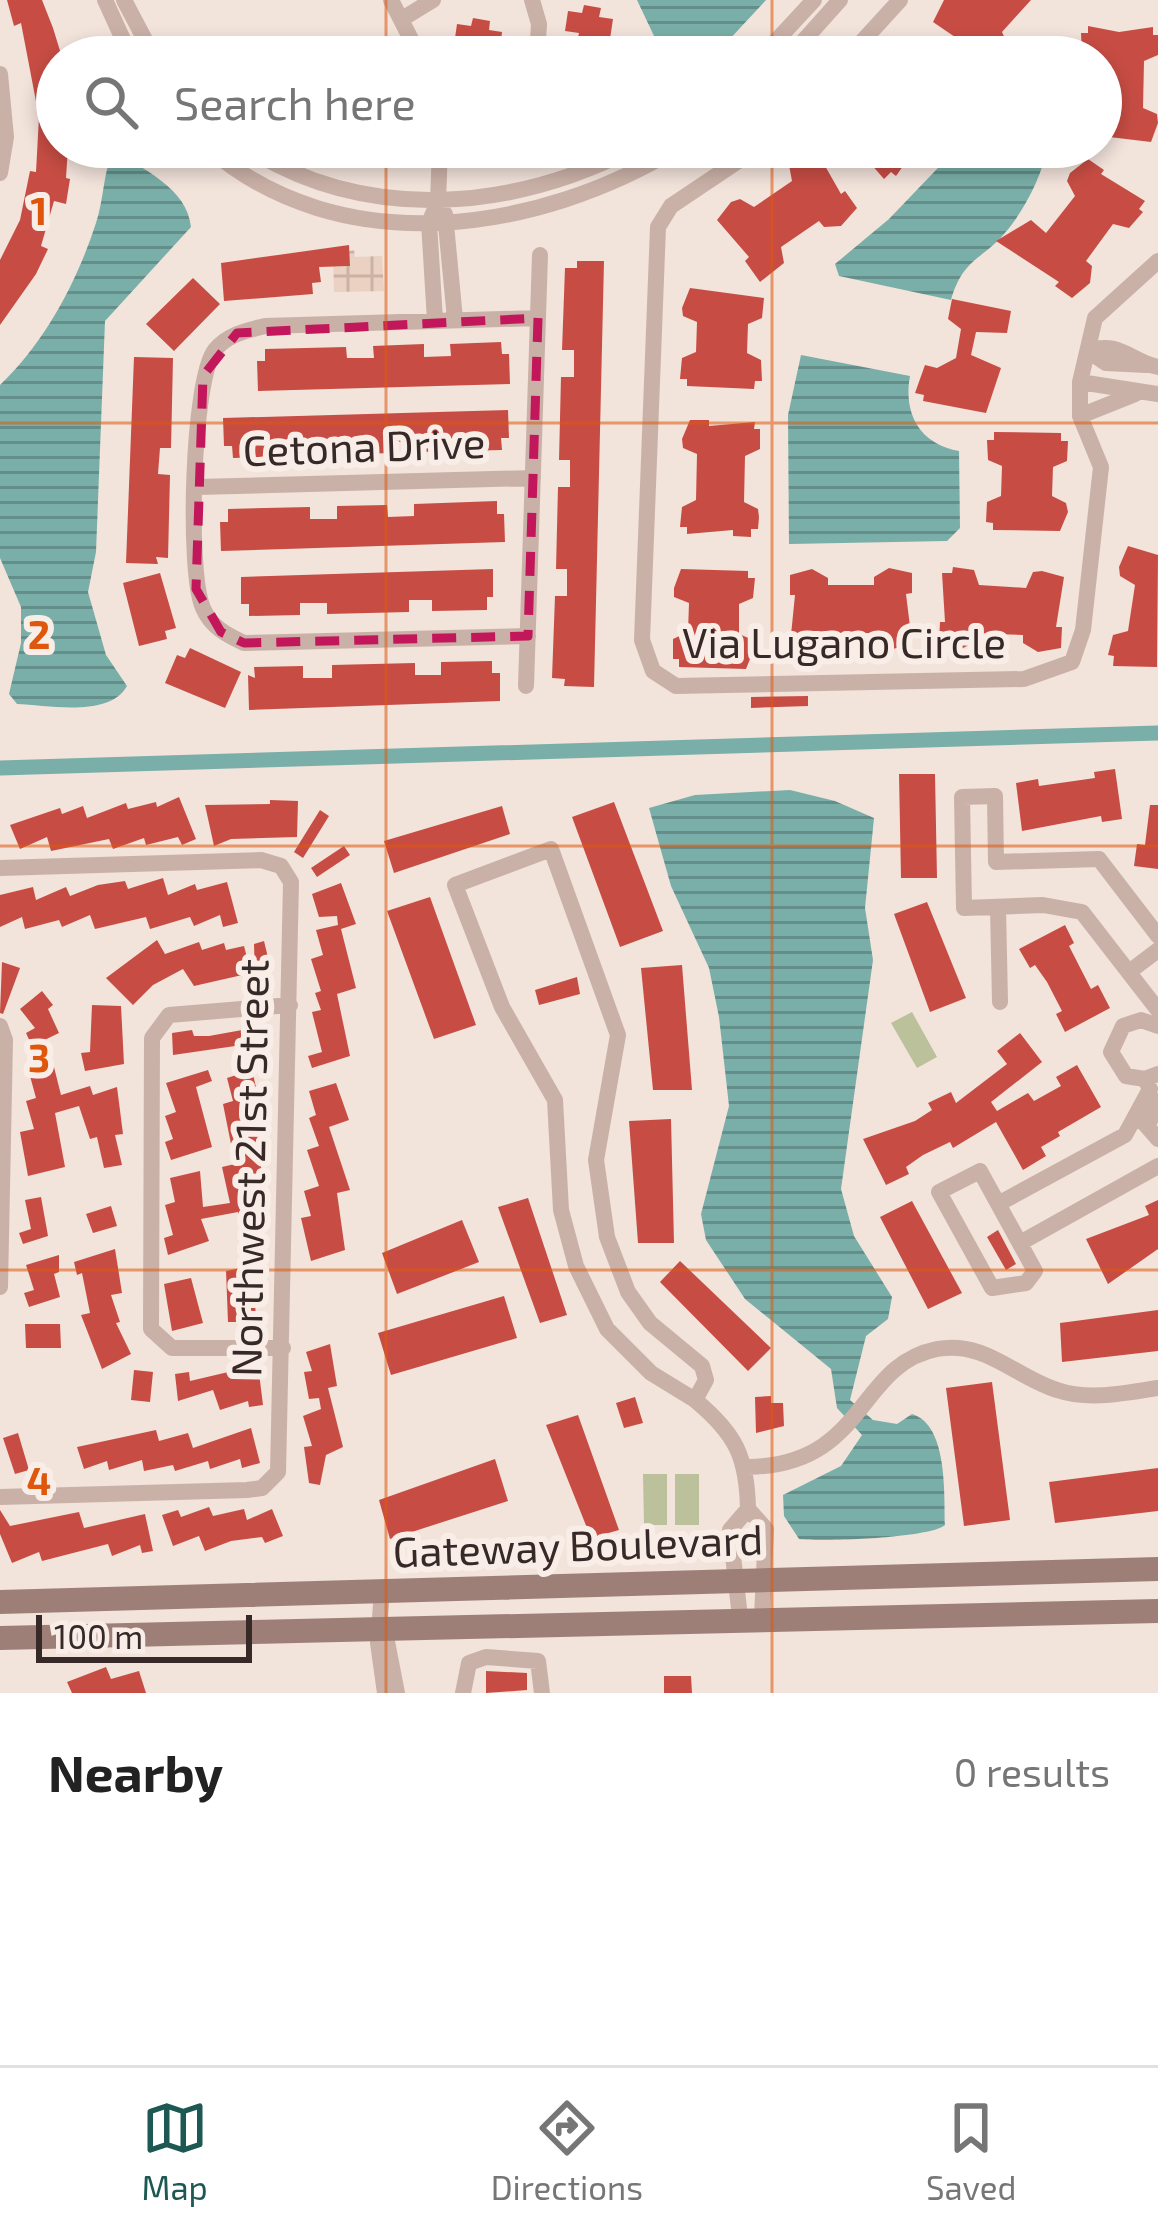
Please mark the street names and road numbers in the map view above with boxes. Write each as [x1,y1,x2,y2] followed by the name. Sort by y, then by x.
[242,416,486,474] street label: Cetona Drive
[682,616,1006,666] street label: Via Lugano Circle
[219,958,277,1377] street label: Northwest 21st Street
[392,1513,764,1575] street label: Gateway Boulevard

